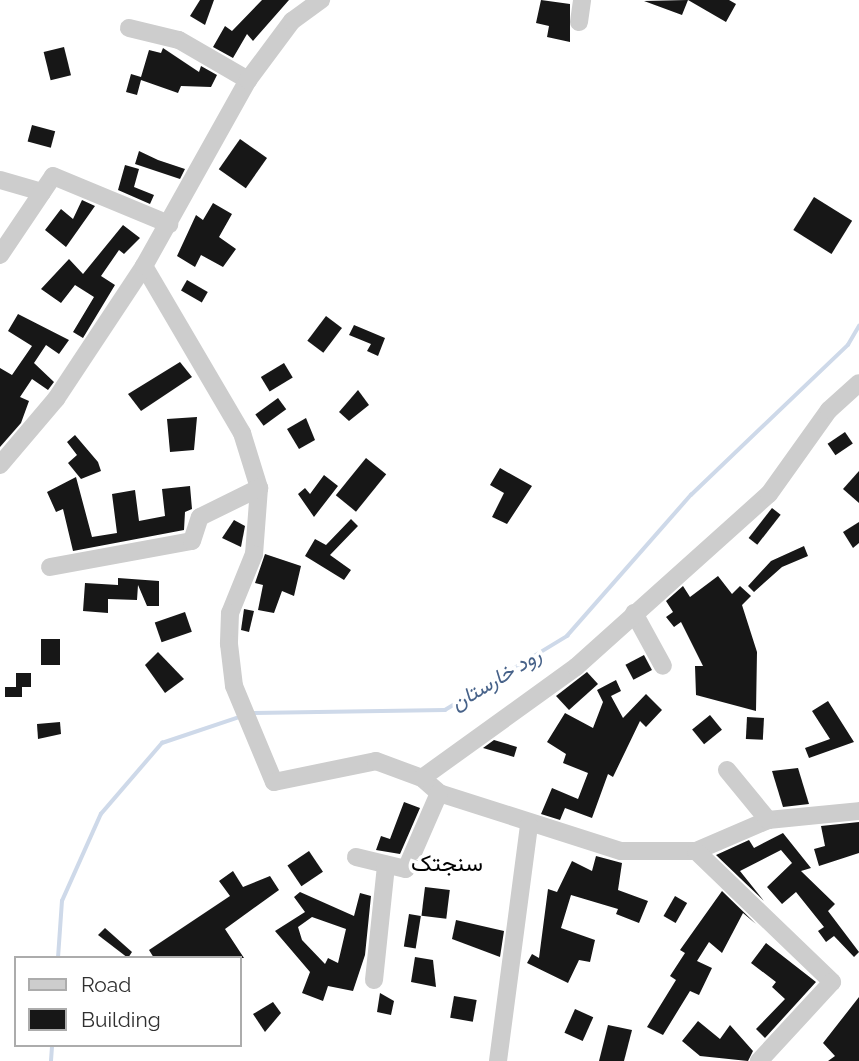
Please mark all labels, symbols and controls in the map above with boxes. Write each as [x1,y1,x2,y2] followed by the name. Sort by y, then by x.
[446,642,546,716] water label: رود خارستان
[411,849,483,877] district label: سنجتک
[14,956,242,1047] legend
[81,972,131,997] text: Road
[81,1007,161,1032] text: Building

